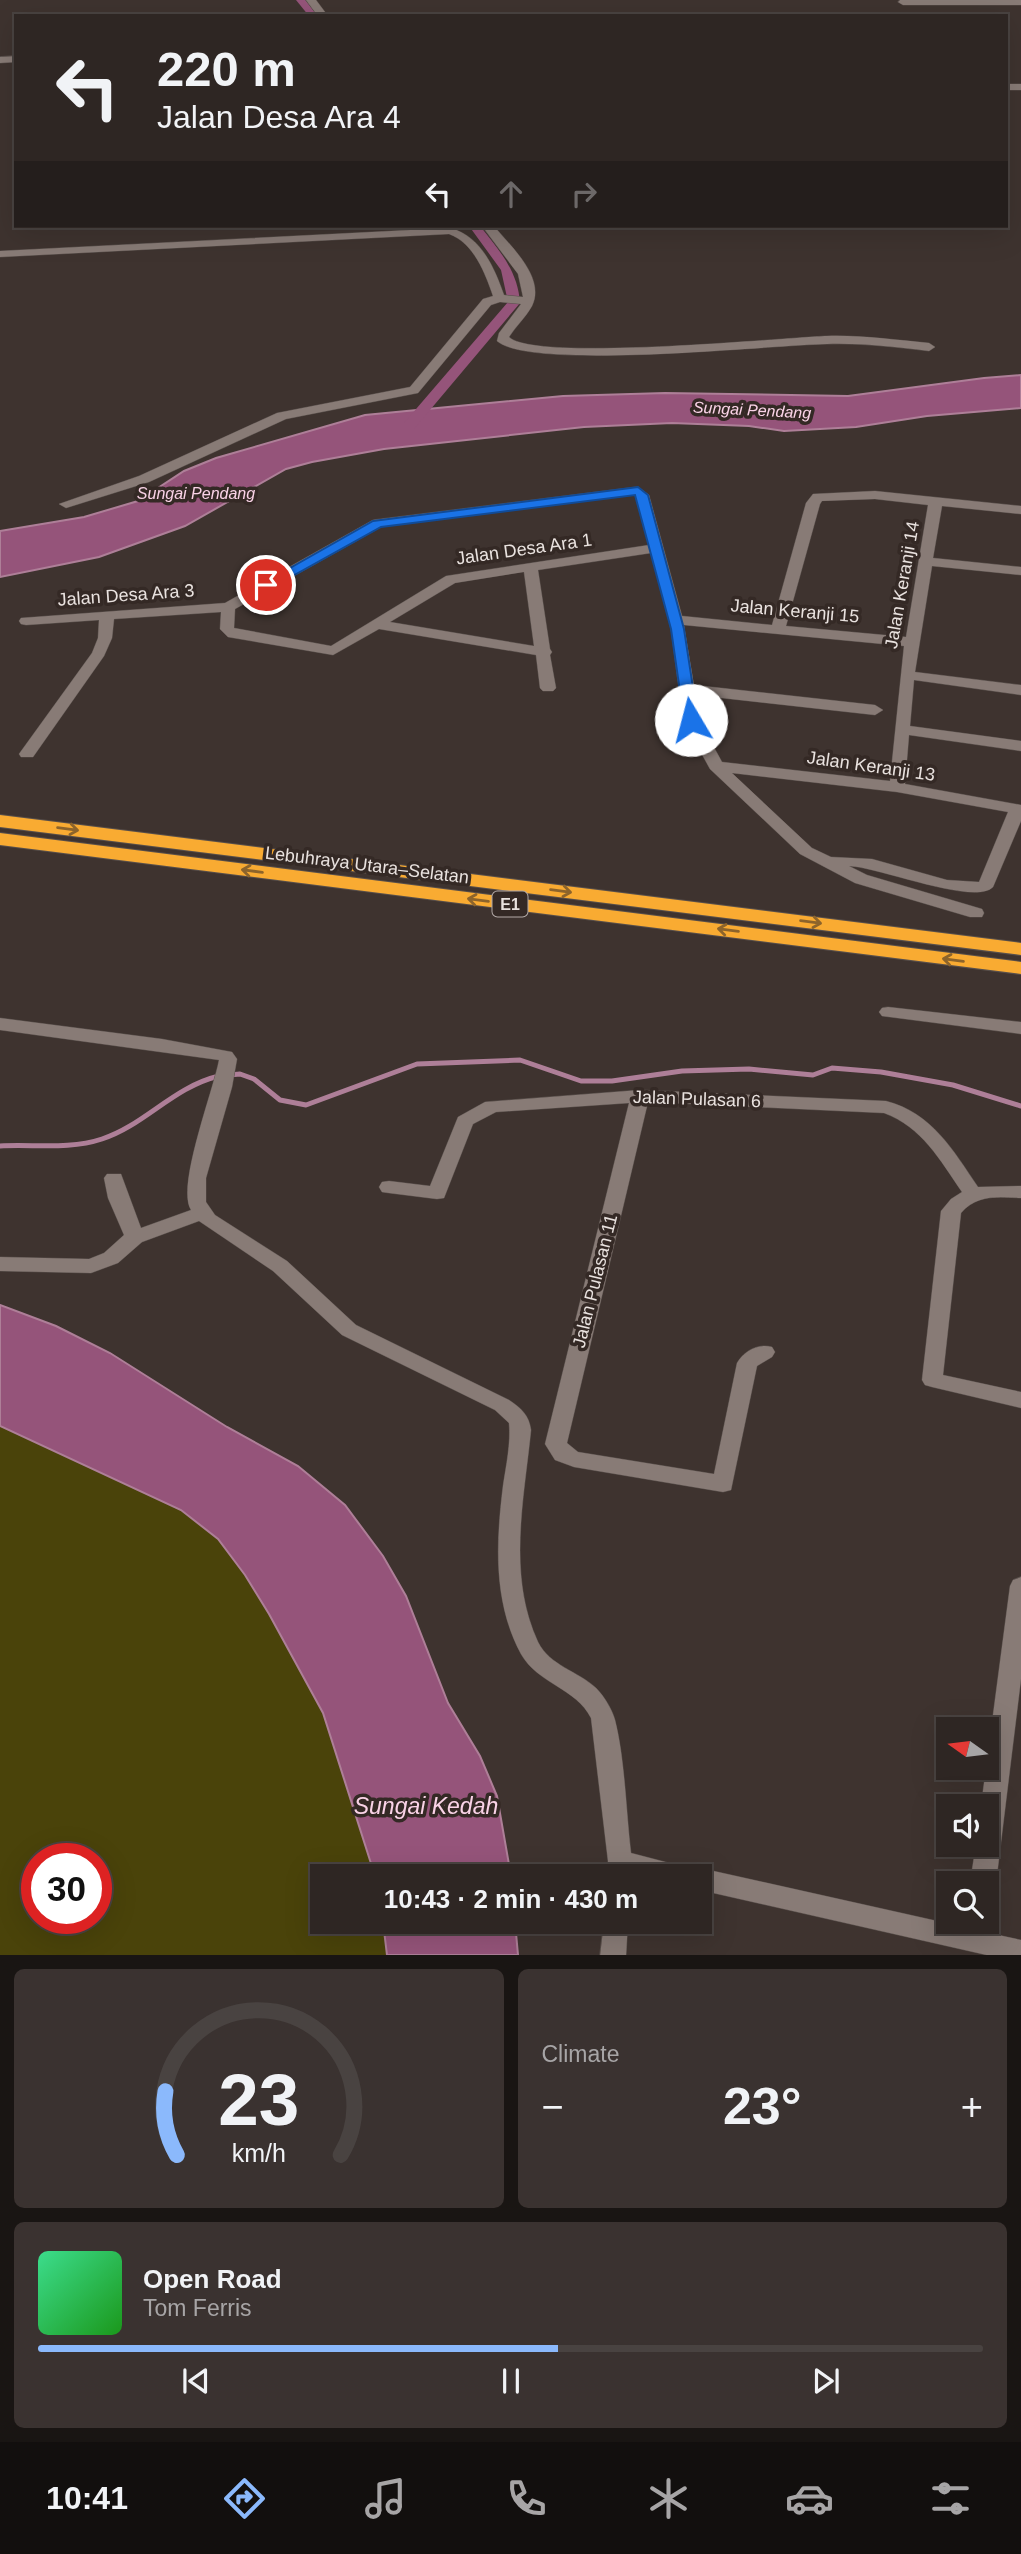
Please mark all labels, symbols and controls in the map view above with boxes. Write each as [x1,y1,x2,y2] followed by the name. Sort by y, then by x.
[42,42,133,133] icon: left
[157,42,296,96] text: 220 m
[157,99,401,135] text: Jalan Desa Ara 4
[419,175,457,213] icon: left
[492,175,530,213] icon: ahead
[565,175,603,213] icon: right
[692,398,812,422] water label: Sungai Pendang
[137,485,255,502] water label: Sungai Pendang
[881,520,923,650] street label: Jalan Keranji 14
[455,530,593,568] street label: Jalan Desa Ara 1
[236,555,296,615] pin
[247,566,285,604] icon: arrive
[57,580,195,610] street label: Jalan Desa Ara 3
[730,595,860,627] street label: Jalan Keranji 15
[654,683,728,757] position arrow
[806,747,936,785] street label: Jalan Keranji 13
[56,823,79,836] one-way arrow
[264,843,470,887] street label: Lebuhraya Utara–Selatan
[241,865,264,878] one-way arrow
[549,884,572,897] one-way arrow
[492,891,528,916] road number: E1
[467,893,489,906] one-way arrow
[799,916,822,929] one-way arrow
[717,924,740,937] one-way arrow
[942,954,965,967] one-way arrow
[633,1087,761,1111] street label: Jalan Pulasan 6
[569,1212,621,1350] street label: Jalan Pulasan 11
[936,1717,999,1780] north arrow
[936,1717,999,1934] map controls
[354,1793,498,1819] water label: Sungai Kedah
[936,1794,999,1857] button: sound
[21,1843,112,1934] speed limit sign: 30
[936,1871,999,1934] button: search
[384,1884,638,1914] text: 10:43 · 2 min · 430 m
[542,2041,619,2067] text: Climate
[218,2059,299,2140] text: 23
[723,2077,802,2135] text: 23°
[542,2086,564,2128] text: −
[961,2086,983,2128] text: +
[232,2138,286,2166] text: km/h
[143,2264,282,2294] text: Open Road
[143,2295,252,2321] text: Tom Ferris
[177,2362,215,2400] icon: previous
[492,2362,530,2400] icon: pause
[807,2362,845,2400] icon: next
[220,2474,269,2523] icon: directions
[361,2474,410,2523] icon: music
[502,2474,551,2523] icon: phone
[644,2474,693,2523] icon: climate
[785,2474,834,2523] icon: car
[926,2474,975,2523] icon: filters
[46,2480,128,2516] text: 10:41

